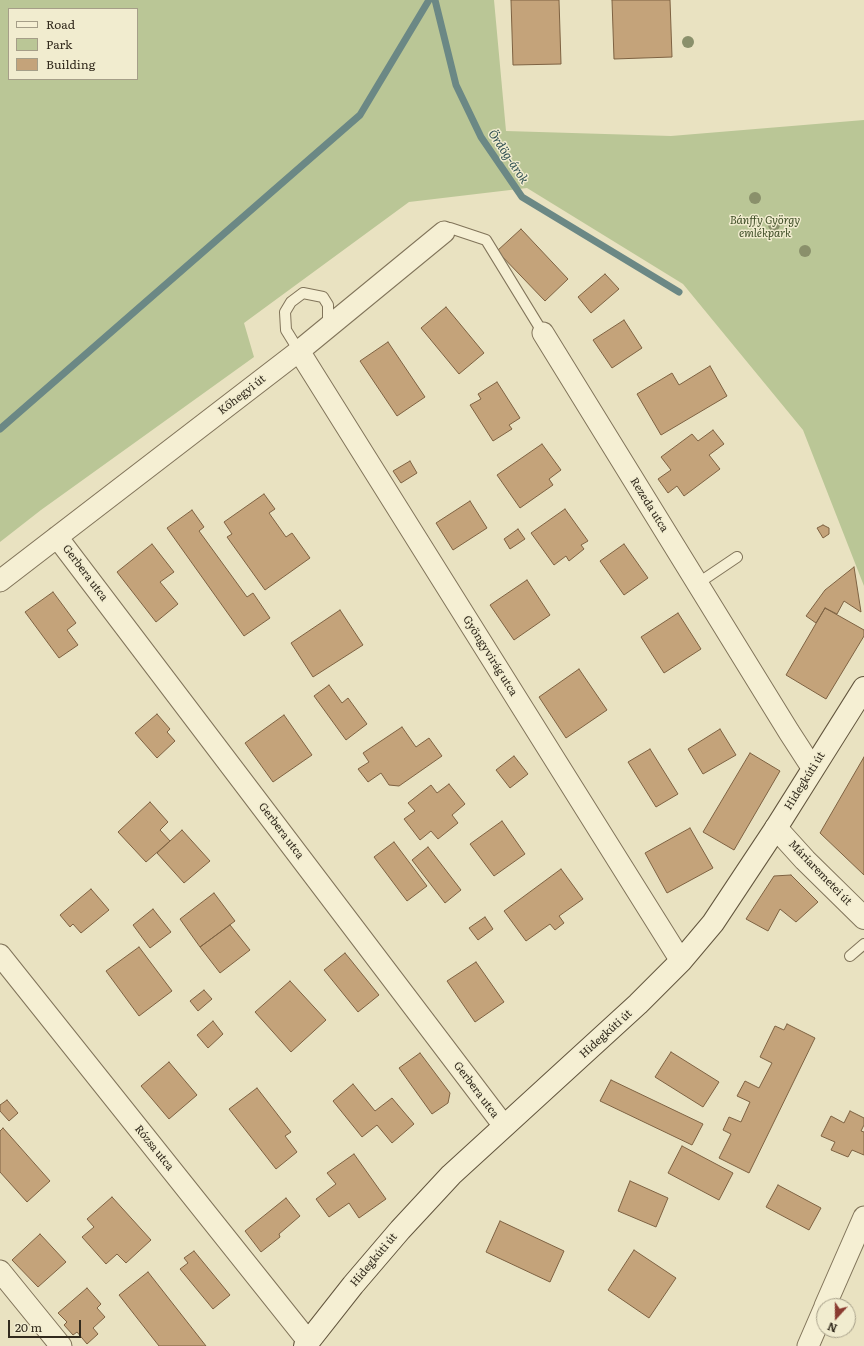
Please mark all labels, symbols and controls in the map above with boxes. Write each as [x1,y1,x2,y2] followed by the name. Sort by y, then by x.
[8,8,138,80] legend
[46,15,75,33] text: Road
[46,35,72,53] text: Park
[46,55,95,73] text: Building
[485,127,531,187] water label: Ördög-árok
[730,214,800,240] park label: Bánffy György emlékpark
[216,372,268,418] street label: Kőhegyi út
[627,475,671,535] street label: Rezeda utca
[60,542,110,604] street label: Gerbera utca
[460,613,520,699] street label: Gyöngyvirág utca
[782,750,828,812] street label: Hidegkúti út
[256,800,306,862] street label: Gerbera utca
[786,838,854,908] street label: Máriaremetei út
[577,1007,635,1061] street label: Hidegkúti út
[451,1059,501,1121] street label: Gerbera utca
[132,1122,176,1174] street label: Rózsa utca
[348,1231,400,1289] street label: Hidegkúti út
[816,1298,856,1338] north arrow
[10,1312,83,1338] scale bar
[15,1318,42,1336] text: 20 m
[825,1319,839,1337] text: N

